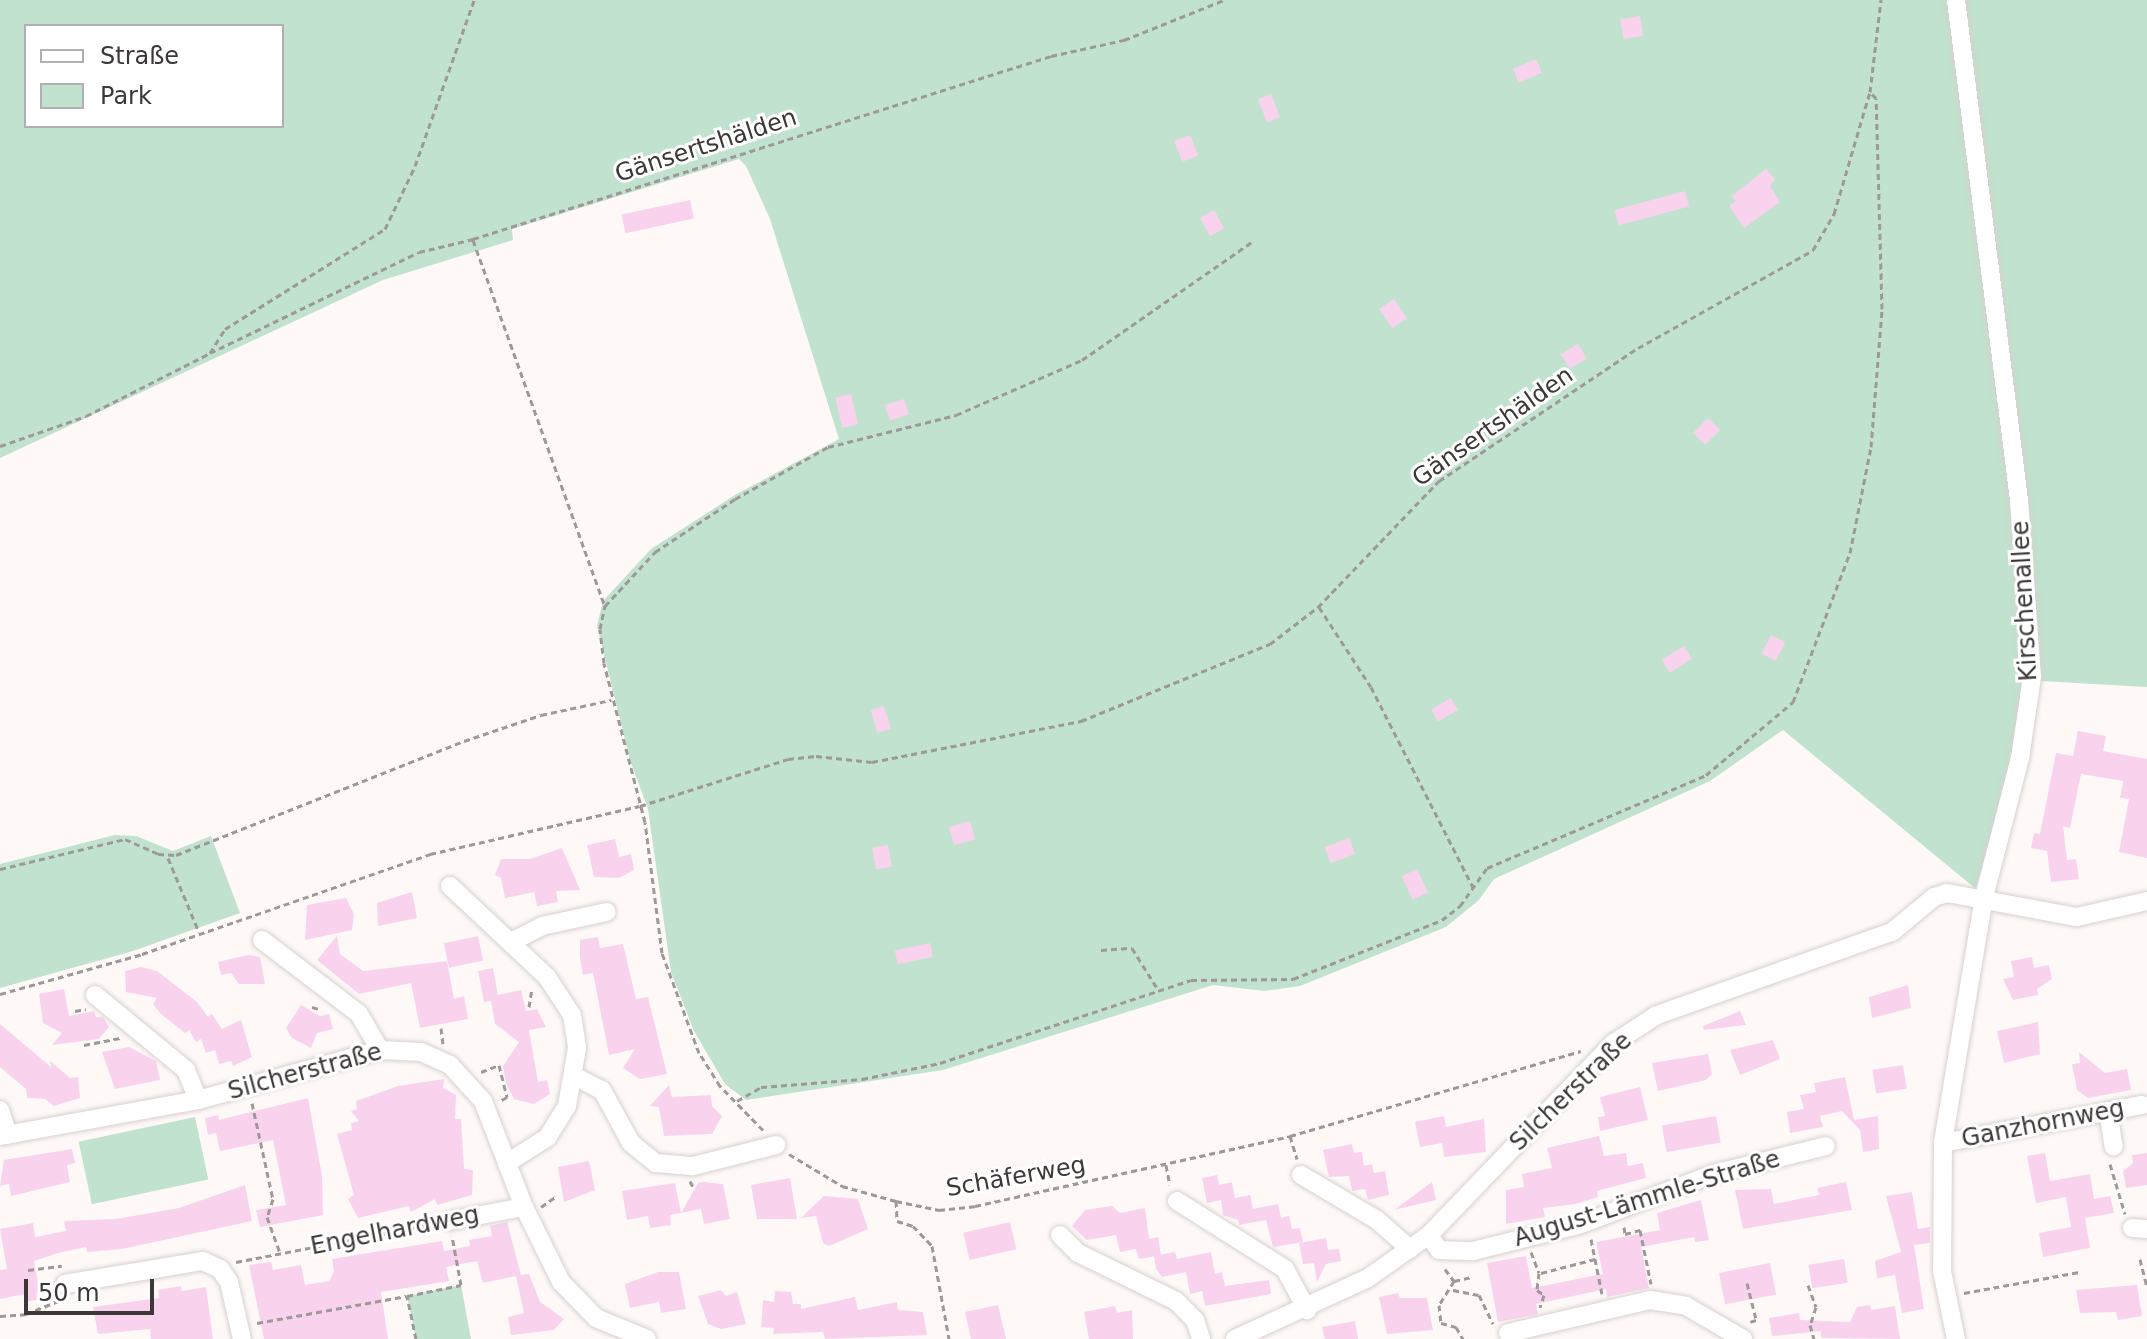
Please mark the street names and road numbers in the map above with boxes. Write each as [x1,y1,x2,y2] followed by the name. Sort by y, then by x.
[612,103,800,189] street label: Gänsertshälden
[1407,361,1579,493] street label: Gänsertshälden
[2006,520,2044,682] street label: Kirschenallee
[1504,1027,1638,1157] street label: Silcherstraße
[225,1038,385,1106] street label: Silcherstraße
[1959,1094,2127,1154] street label: Ganzhornweg
[1510,1145,1784,1253] street label: August-Lämmle-Straße
[944,1151,1088,1203] street label: Schäferweg
[308,1201,482,1261] street label: Engelhardweg

